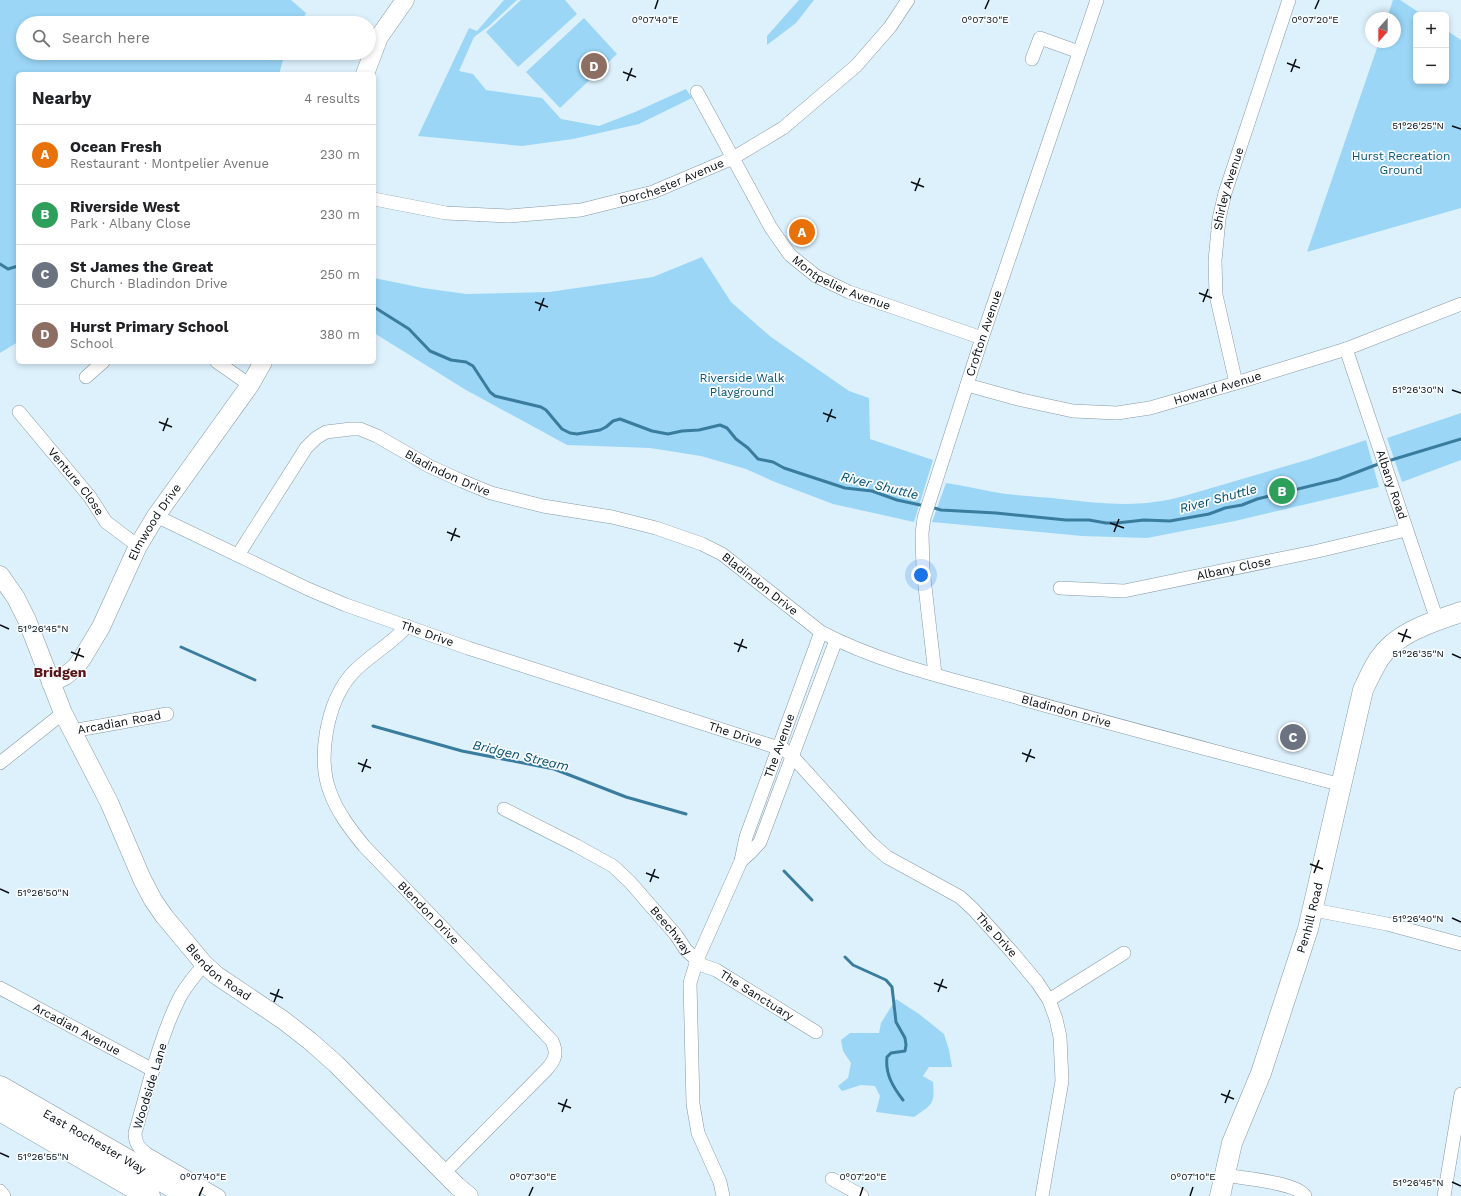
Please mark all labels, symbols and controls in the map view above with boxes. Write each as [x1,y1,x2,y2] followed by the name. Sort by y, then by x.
[1365,12,1401,48] north arrow
[1413,12,1449,84] map controls
[1413,12,1449,48] button: +
[632,14,678,25] text: 0°07'40"E
[961,14,1009,25] text: 0°07'30"E
[1291,14,1339,25] text: 0°07'20"E
[16,16,376,60] search box
[30,27,52,49] icon: search
[62,29,150,47] text: Search here
[1413,48,1449,84] button: −
[581,51,607,81] pin: D
[32,88,91,108] text: Nearby
[304,91,360,106] text: 4 results
[1392,120,1444,131] text: 51°26'25"N
[70,138,162,156] text: Ocean Fresh
[1211,145,1247,231] street label: Shirley Avenue
[41,147,49,162] text: A
[320,147,360,162] text: 230 m
[1352,149,1450,177] park label: Hurst Recreation Ground
[70,156,269,171] text: Restaurant · Montpelier Avenue
[618,156,726,207] street label: Dorchester Avenue
[70,198,180,216] text: Riverside West
[41,207,49,222] text: B
[320,207,360,222] text: 230 m
[70,216,191,231] text: Park · Albany Close
[789,217,815,247] pin: A
[789,253,892,313] street label: Montpelier Avenue
[70,258,213,276] text: St James the Great
[41,267,49,282] text: C
[320,267,360,282] text: 250 m
[70,276,227,291] text: Church · Bladindon Drive
[963,288,1005,378] street label: Crofton Avenue
[70,318,228,336] text: Hurst Primary School
[40,327,50,342] text: D
[320,327,360,342] text: 380 m
[70,336,113,351] text: School
[1172,369,1263,408] street label: Howard Avenue
[699,371,785,399] park label: Riverside Walk Playground
[1392,384,1444,395] text: 51°26'30"N
[45,445,107,518] street label: Venture Close
[403,447,492,499] street label: Bladindon Drive
[1373,448,1410,521] street label: Albany Road
[840,469,920,502] water label: River Shuttle
[1269,476,1295,506] pin: B
[125,481,184,563] street label: Elmwood Drive
[1178,481,1258,516] water label: River Shuttle
[719,550,801,618] street label: Bladindon Drive
[1195,554,1272,583] street label: Albany Close
[911,565,931,585] your location
[399,618,456,649] street label: The Drive
[18,623,68,634] text: 51°26'45"N
[1392,648,1444,659] text: 51°26'35"N
[33,664,87,680] district label: Bridgen
[1020,692,1113,730] street label: Bladindon Drive
[76,708,162,737] street label: Arcadian Road
[761,712,798,780] street label: The Avenue
[707,719,764,749] street label: The Drive
[1280,722,1306,752] pin: C
[471,737,570,774] water label: Bridgen Stream
[395,878,462,947] street label: Blendon Drive
[1294,881,1326,955] street label: Penhill Road
[17,887,69,898] text: 51°26'50"N
[647,903,695,959] street label: Beechway
[973,910,1020,960] street label: The Drive
[1392,913,1444,924] text: 51°26'40"N
[183,941,254,1003] street label: Blendon Road
[717,967,797,1024] street label: The Sanctuary
[31,1000,123,1058] street label: Arcadian Avenue
[130,1041,170,1131] street label: Woodside Lane
[40,1106,149,1177] street label: East Rochester Way
[17,1151,69,1162] text: 51°26'55"N
[180,1171,226,1182] text: 0°07'40"E
[509,1171,557,1182] text: 0°07'30"E
[839,1171,887,1182] text: 0°07'20"E
[1170,1171,1216,1182] text: 0°07'10"E
[1393,1177,1443,1188] text: 51°26'45"N

